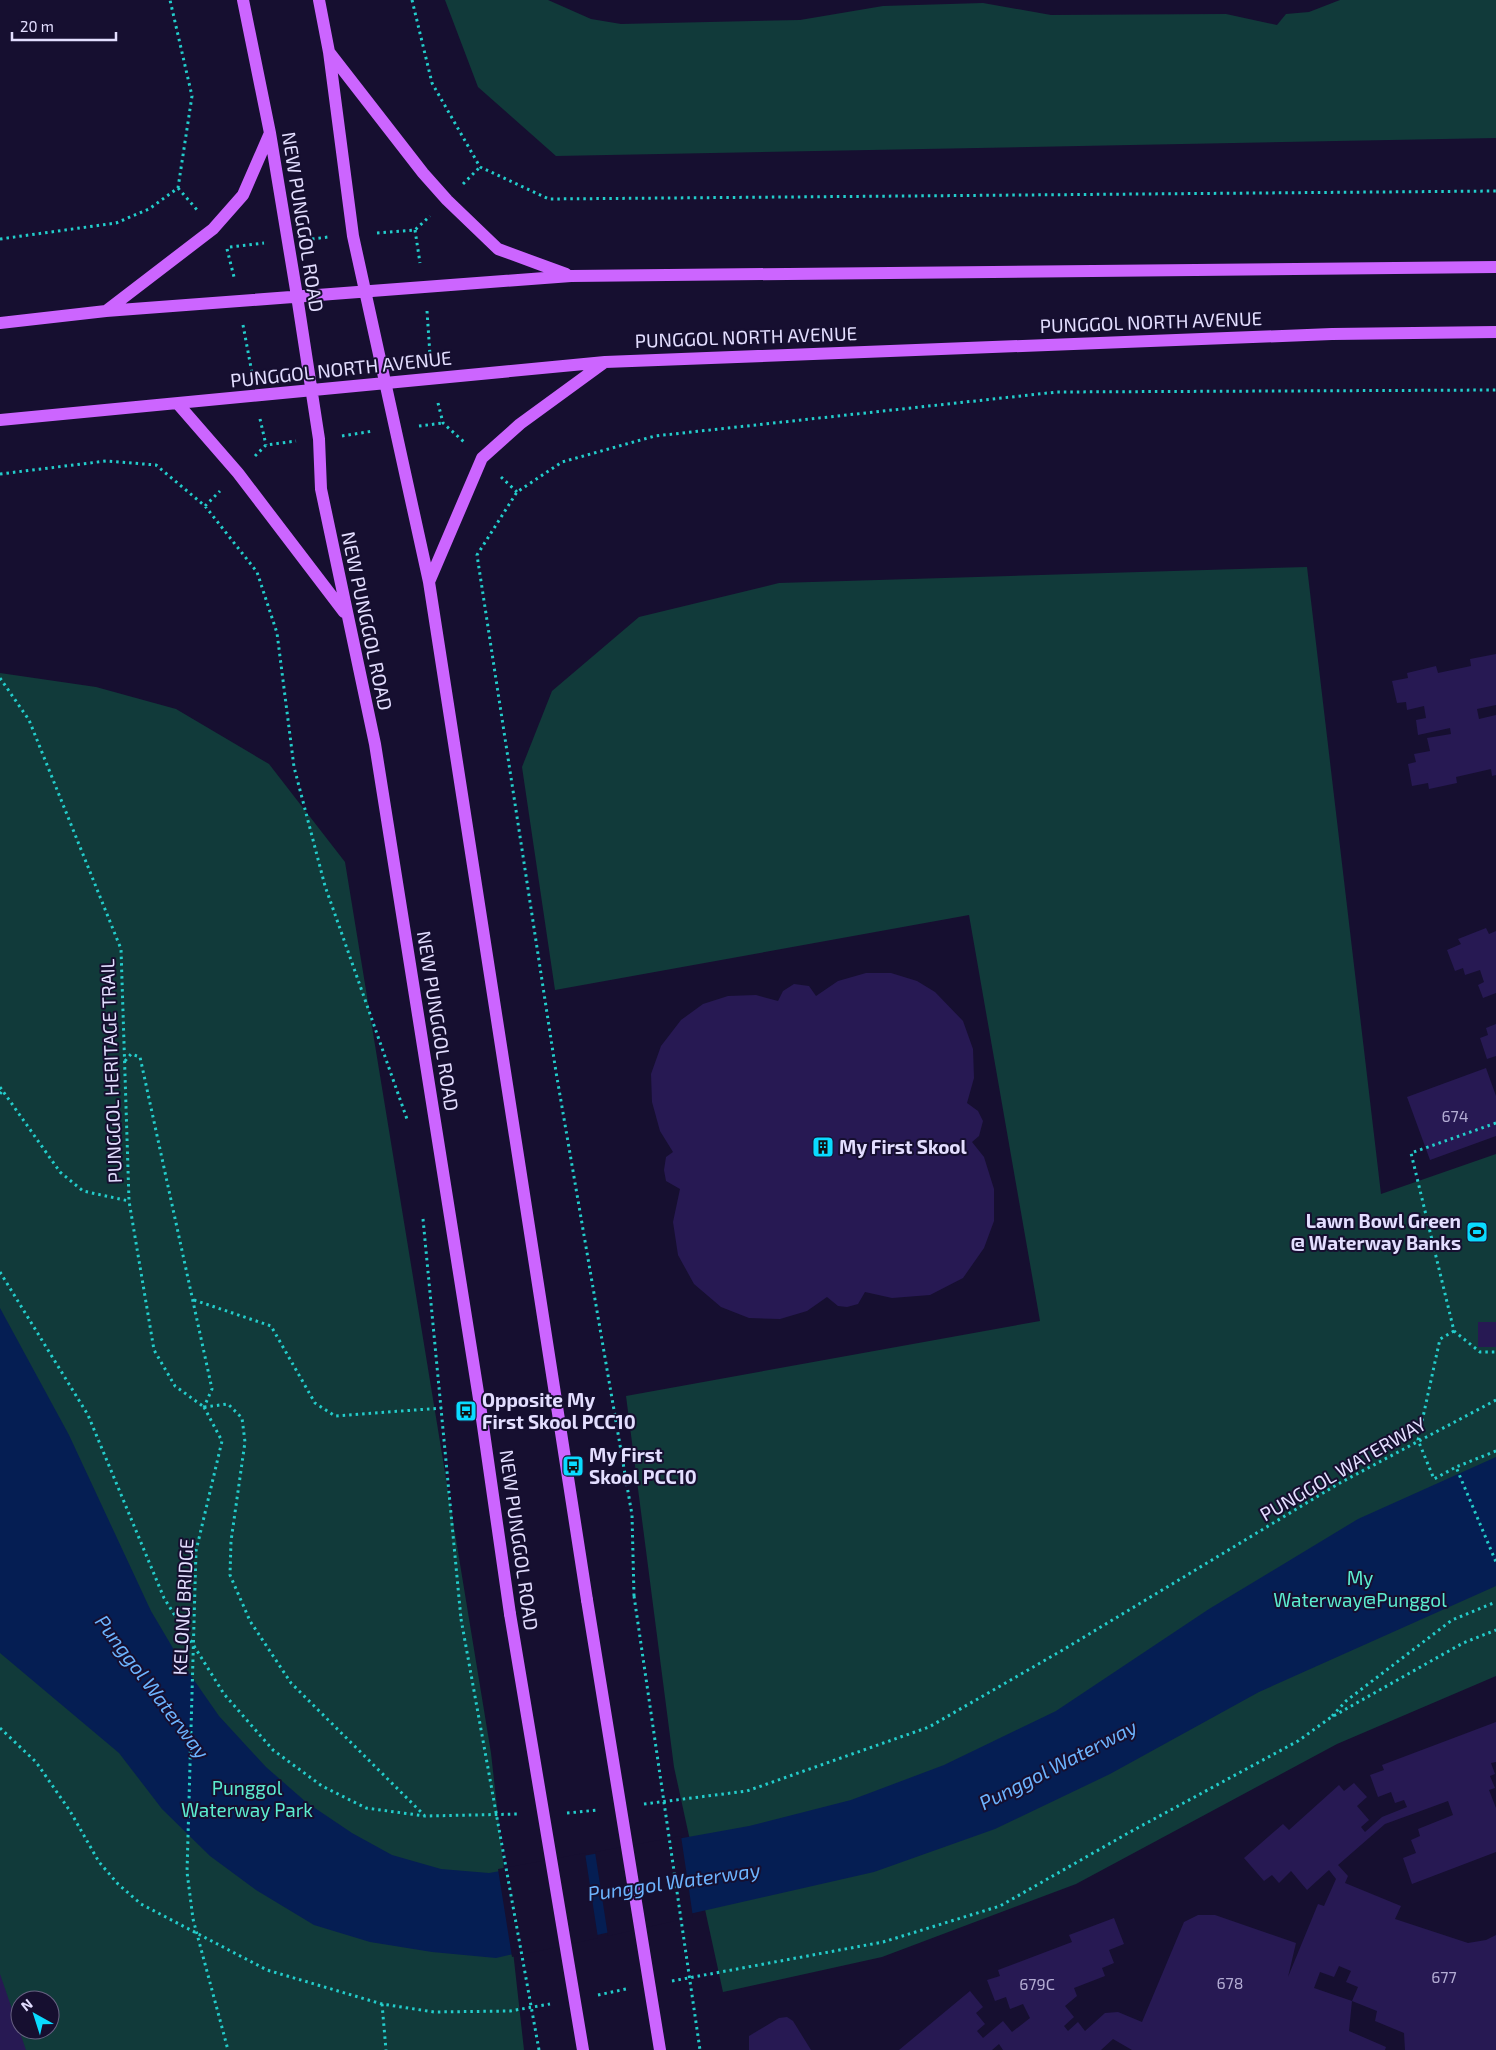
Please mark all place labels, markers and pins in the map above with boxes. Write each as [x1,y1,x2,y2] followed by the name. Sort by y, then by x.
[811,1135,835,1159] building icon: My First Skool
[839,1135,968,1159] place label: My First Skool
[1290,1209,1461,1255] place label: Lawn Bowl Green @ Waterway Banks
[1465,1220,1489,1244] sports icon: Lawn Bowl Green @ Waterway Banks
[482,1388,636,1433] place label: Opposite My First Skool PCC10
[454,1399,478,1423] bus stop icon: Opposite My First Skool PCC10
[589,1443,697,1488] place label: My First Skool PCC10
[561,1454,585,1478] bus stop icon: My First Skool PCC10

